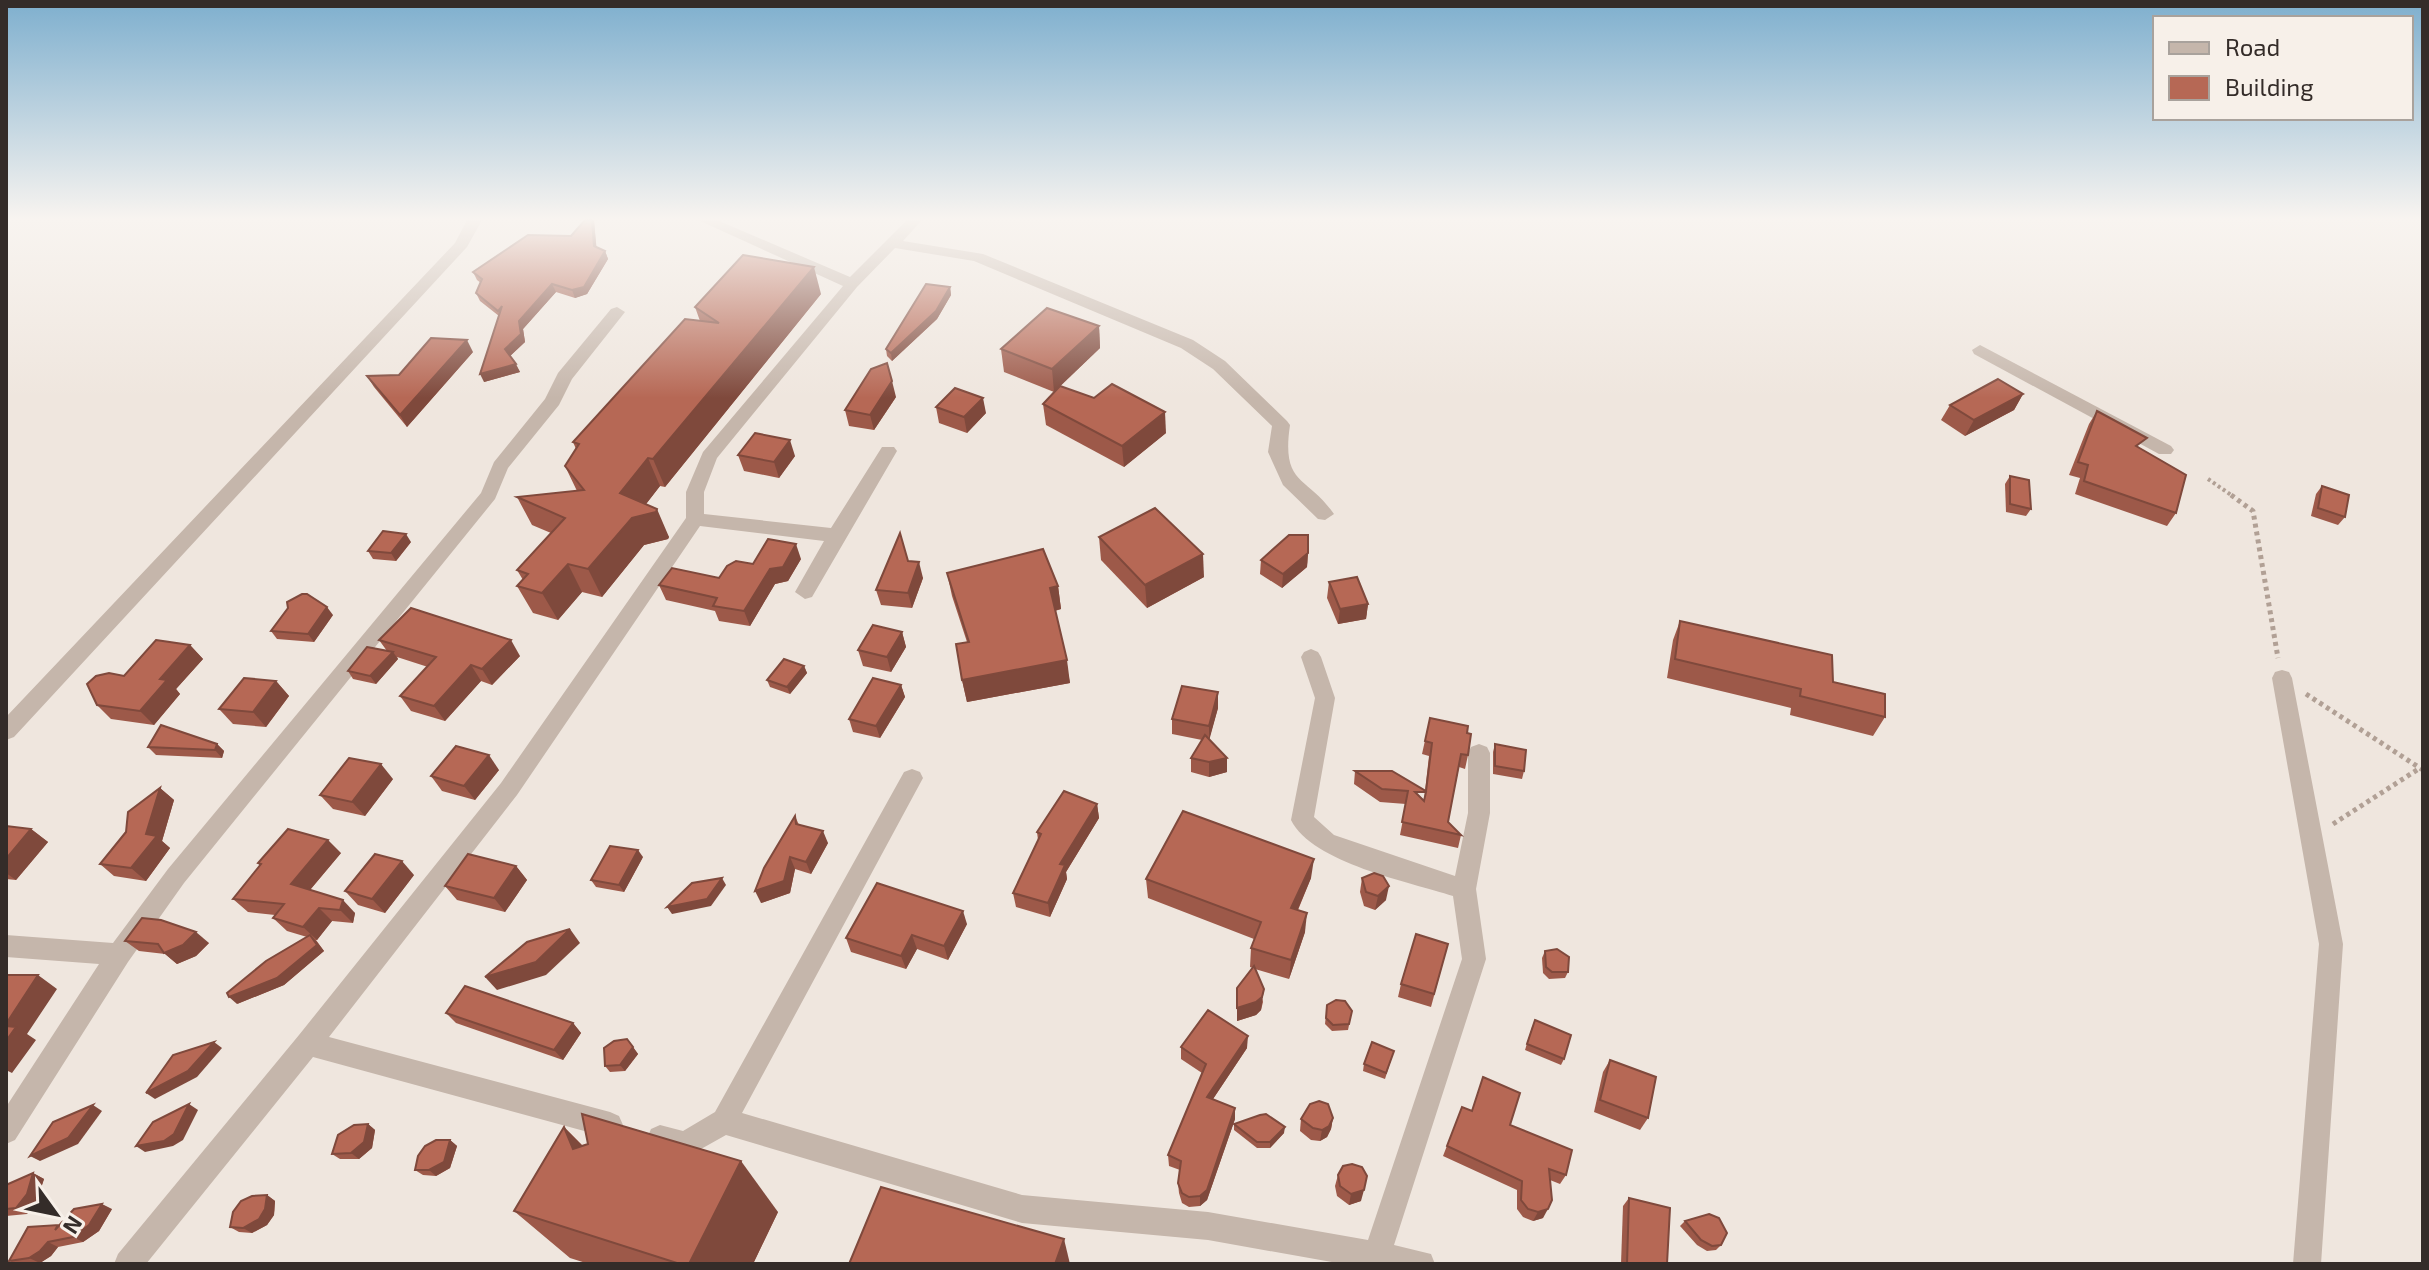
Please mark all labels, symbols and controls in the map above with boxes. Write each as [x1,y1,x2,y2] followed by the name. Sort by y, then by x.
[2153,16,2413,120] legend
[2225,32,2280,61] text: Road
[2225,72,2314,101] text: Building
[16,1174,96,1254] north arrow
[58,1212,89,1239] text: N

